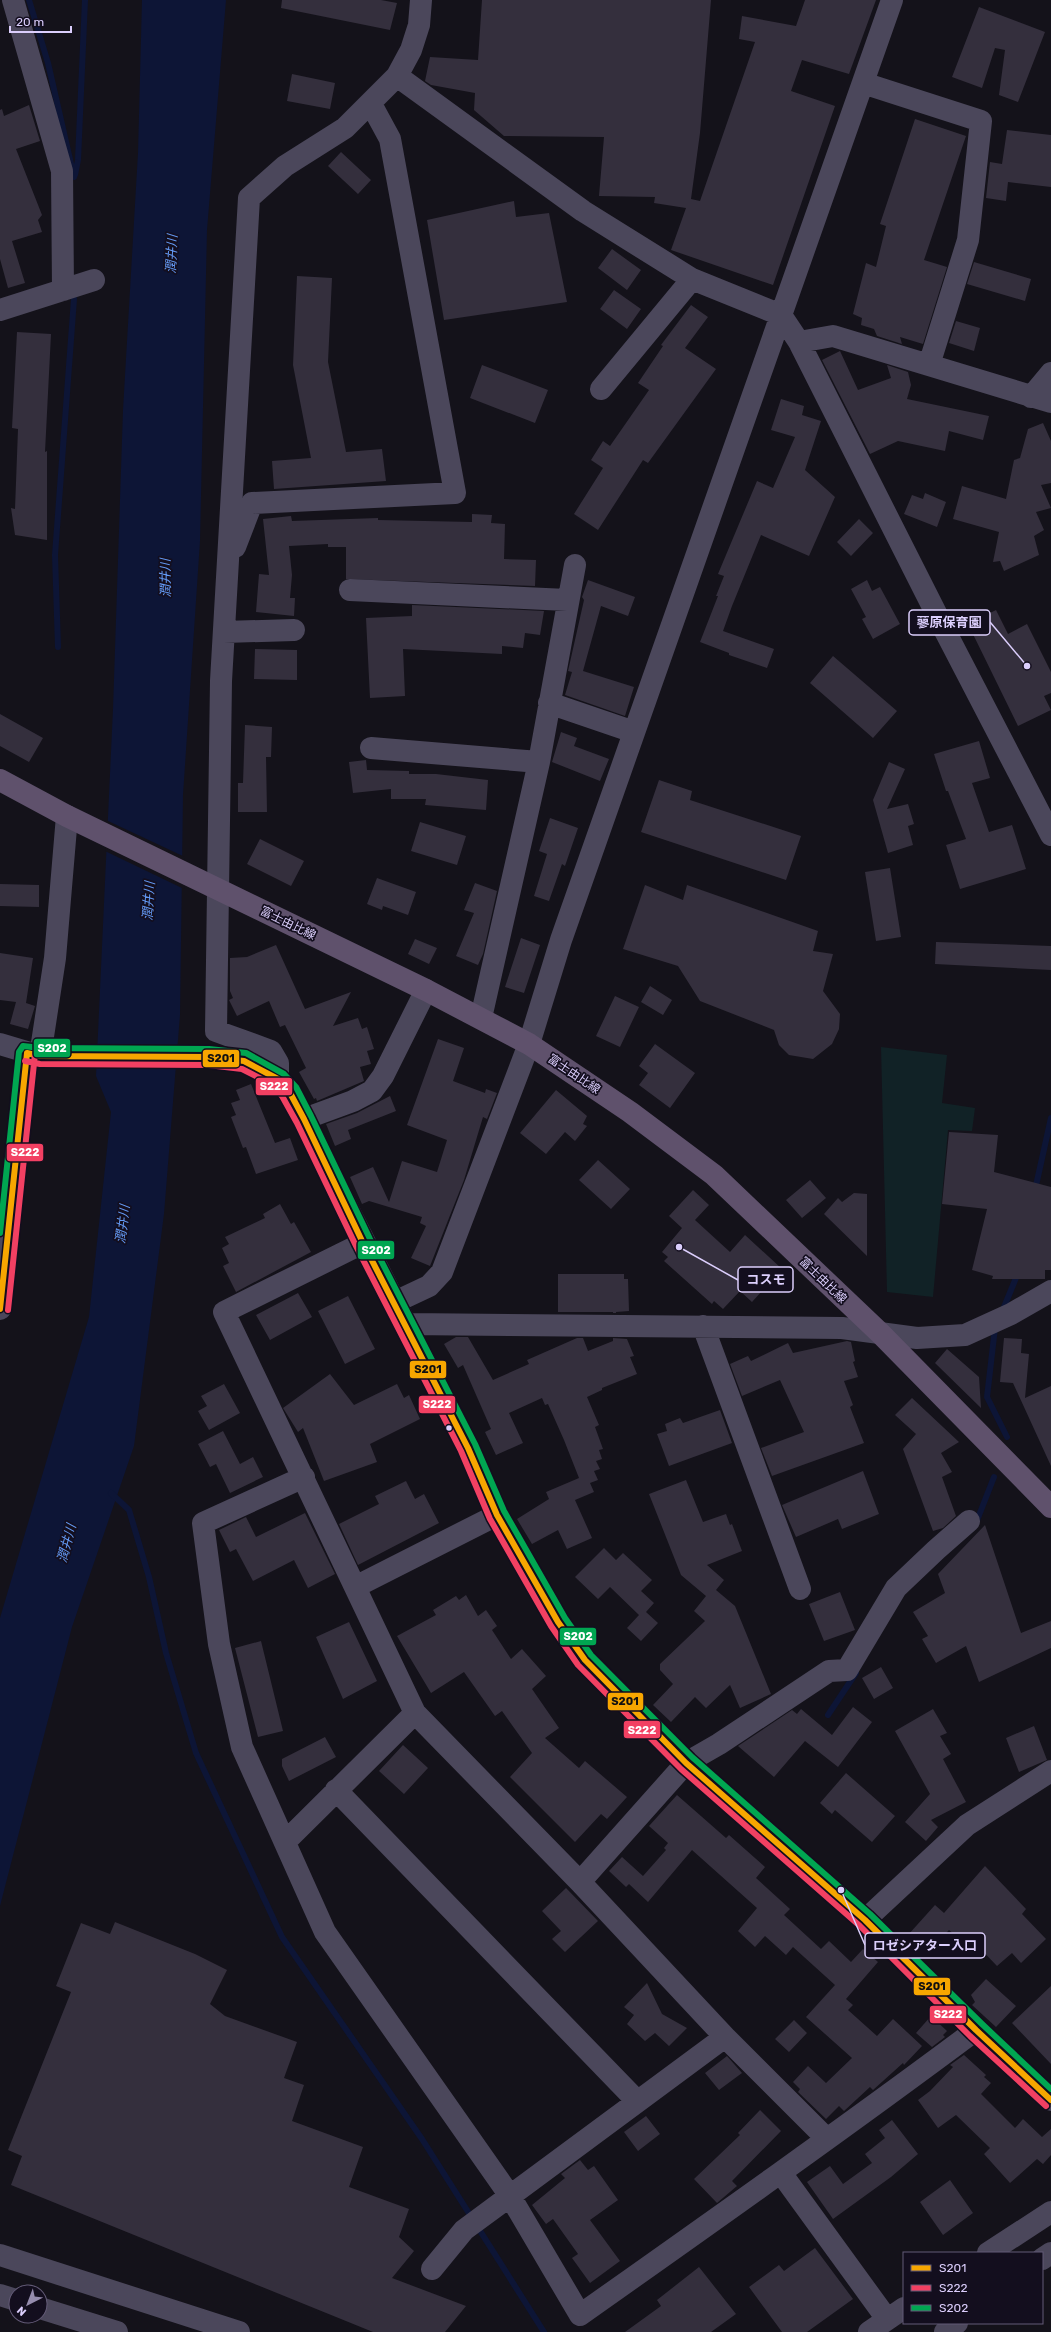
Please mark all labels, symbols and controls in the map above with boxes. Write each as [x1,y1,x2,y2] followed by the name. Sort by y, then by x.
[10,8,71,34] scale bar
[16,15,44,29] text: 20 m
[163,232,180,274] water label: 潤井川
[158,556,173,598] water label: 潤井川
[909,610,990,635] callout: 蓼原保育園
[916,615,982,630] text: 蓼原保育園
[140,879,157,921] water label: 潤井川
[258,904,318,942] street label: 富士由比線
[33,1038,71,1058] line badge: S202
[37,1042,67,1055] text: S202
[202,1049,240,1068] line badge: S201
[545,1051,603,1097] street label: 富士由比線
[207,1052,235,1065] text: S201
[255,1077,293,1096] line badge: S222
[260,1080,288,1093] text: S222
[6,1143,44,1162] line badge: S222
[11,1146,39,1159] text: S222
[113,1202,133,1244] water label: 潤井川
[357,1240,395,1260] line badge: S202
[361,1244,391,1257] text: S202
[797,1254,849,1306] street label: 富士由比線
[738,1267,793,1292] callout: コスモ
[746,1272,786,1287] text: コスモ
[409,1360,447,1379] line badge: S201
[414,1363,442,1376] text: S201
[418,1395,456,1414] line badge: S222
[423,1398,451,1411] text: S222
[444,1423,454,1433] unlabelled marker
[54,1520,79,1564] water label: 潤井川
[559,1627,597,1646] line badge: S202
[563,1630,593,1643] text: S202
[607,1692,644,1711] line badge: S201
[611,1695,639,1708] text: S201
[623,1720,661,1739] line badge: S222
[628,1724,656,1737] text: S222
[865,1933,985,1958] callout: ロゼシアター入口
[873,1938,977,1953] text: ロゼシアター入口
[913,1977,951,1996] line badge: S201
[918,1980,946,1993] text: S201
[929,2005,967,2024] line badge: S222
[934,2008,962,2021] text: S222
[903,2252,1043,2324] legend
[939,2261,966,2275] text: S201
[939,2281,968,2295] text: S222
[8,2284,48,2324] north arrow
[939,2301,968,2315] text: S202
[14,2304,29,2319] text: N

